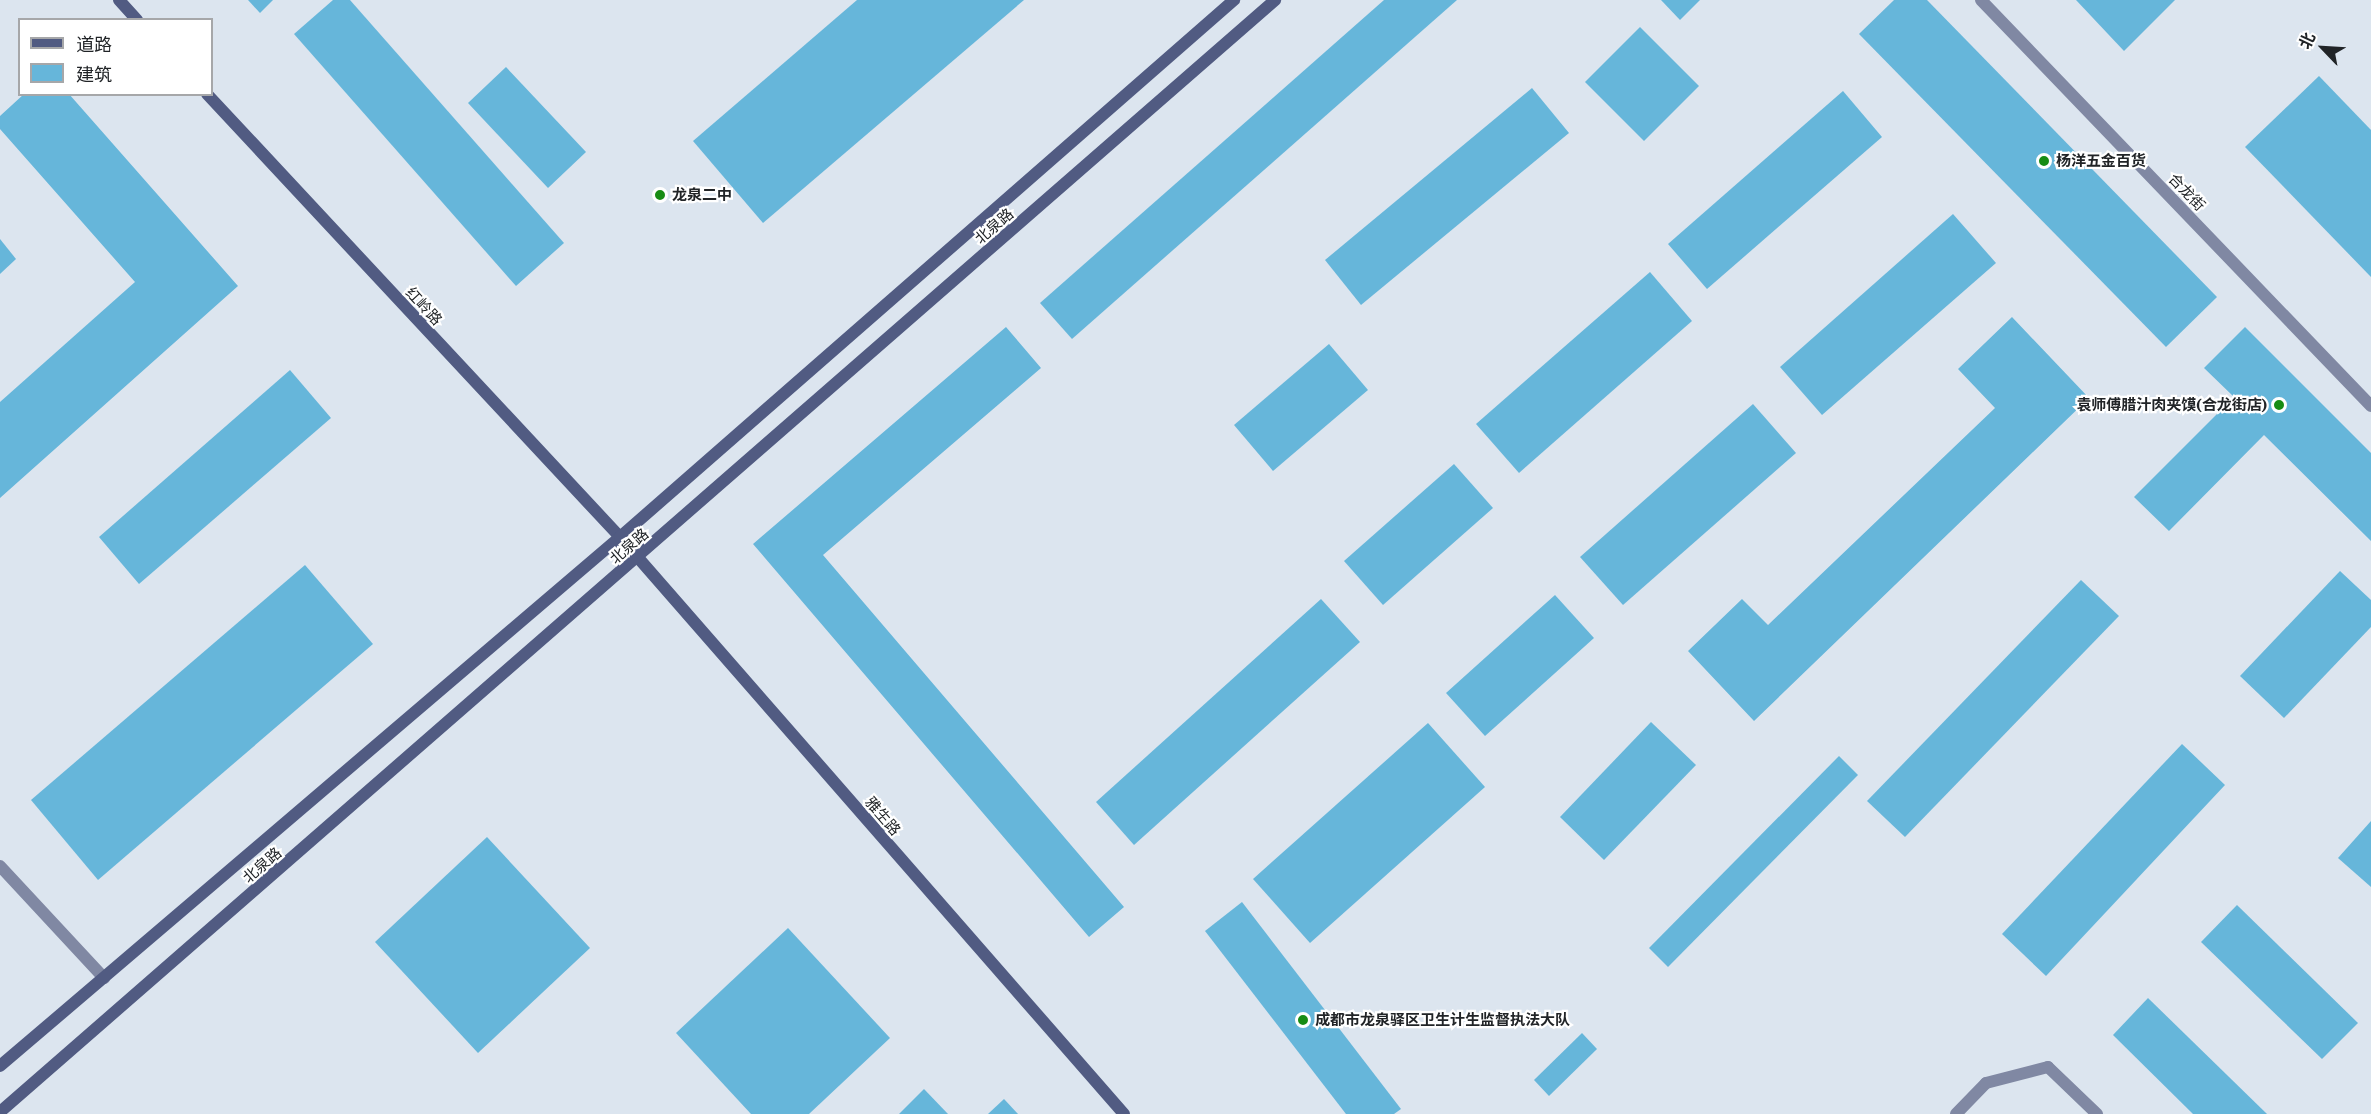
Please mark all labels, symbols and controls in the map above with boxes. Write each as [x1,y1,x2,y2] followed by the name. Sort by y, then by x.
[18,18,213,96] legend
[2293,18,2353,78] north arrow
[2294,29,2319,52] text: 北
[76,33,112,56] text: 道路
[76,63,112,86] text: 建筑
[2056,152,2146,170] place label: 杨洋五金百货
[2037,154,2051,168] marker: 杨洋五金百货
[2165,170,2209,214] street label: 合龙街
[672,186,732,204] place label: 龙泉二中
[653,188,667,202] marker: 龙泉二中
[971,204,1017,248] street label: 北泉路
[402,283,446,329] street label: 红岭路
[2076,396,2267,414] place label: 袁师傅腊汁肉夹馍(合龙街店)
[2272,398,2286,412] marker: 袁师傅腊汁肉夹馍(合龙街店)
[606,524,652,568] street label: 北泉路
[861,793,905,839] street label: 雅生路
[239,843,285,887] street label: 北泉路
[1315,1011,1570,1029] place label: 成都市龙泉驿区卫生计生监督执法大队
[1296,1013,1310,1027] marker: 成都市龙泉驿区卫生计生监督执法大队

